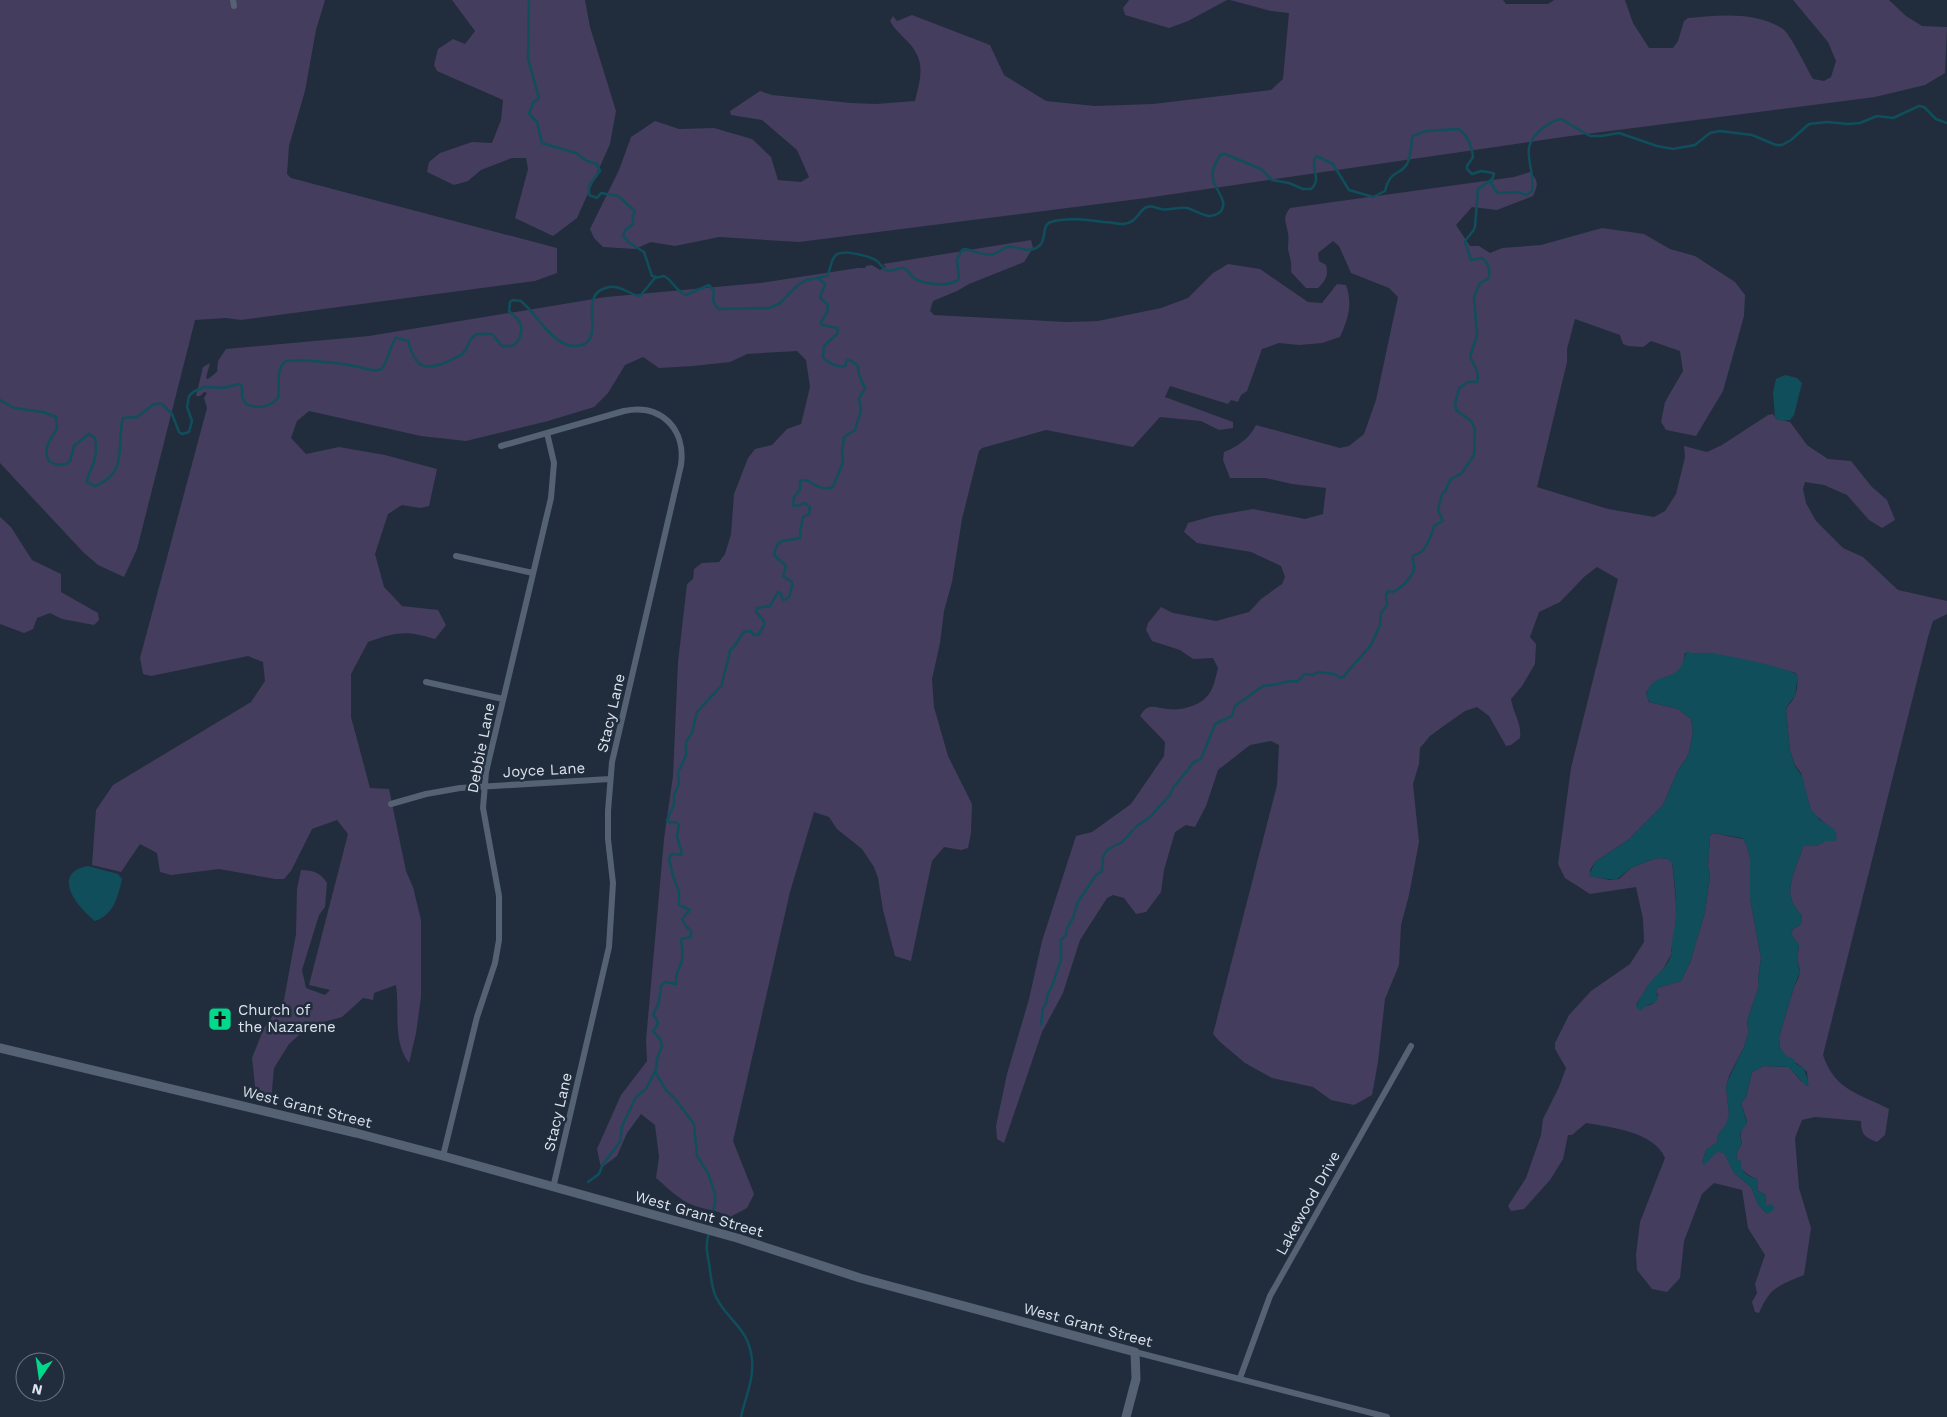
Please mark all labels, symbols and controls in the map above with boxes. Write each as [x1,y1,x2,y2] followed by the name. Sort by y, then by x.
[593,672,629,754] street label: Stacy Lane
[463,701,499,795] street label: Debbie Lane
[502,759,586,781] street label: Joyce Lane
[238,1001,336,1036] place label: Church of the Nazarene
[207,1006,233,1032] church icon: Church of the Nazarene
[540,1071,576,1153] street label: Stacy Lane
[240,1082,374,1132] street label: West Grant Street
[1272,1148,1344,1258] street label: Lakewood Drive
[633,1187,766,1241] street label: West Grant Street
[1022,1299,1155,1351] street label: West Grant Street
[15,1352,65,1402] north arrow
[30,1381,44,1399] text: N

